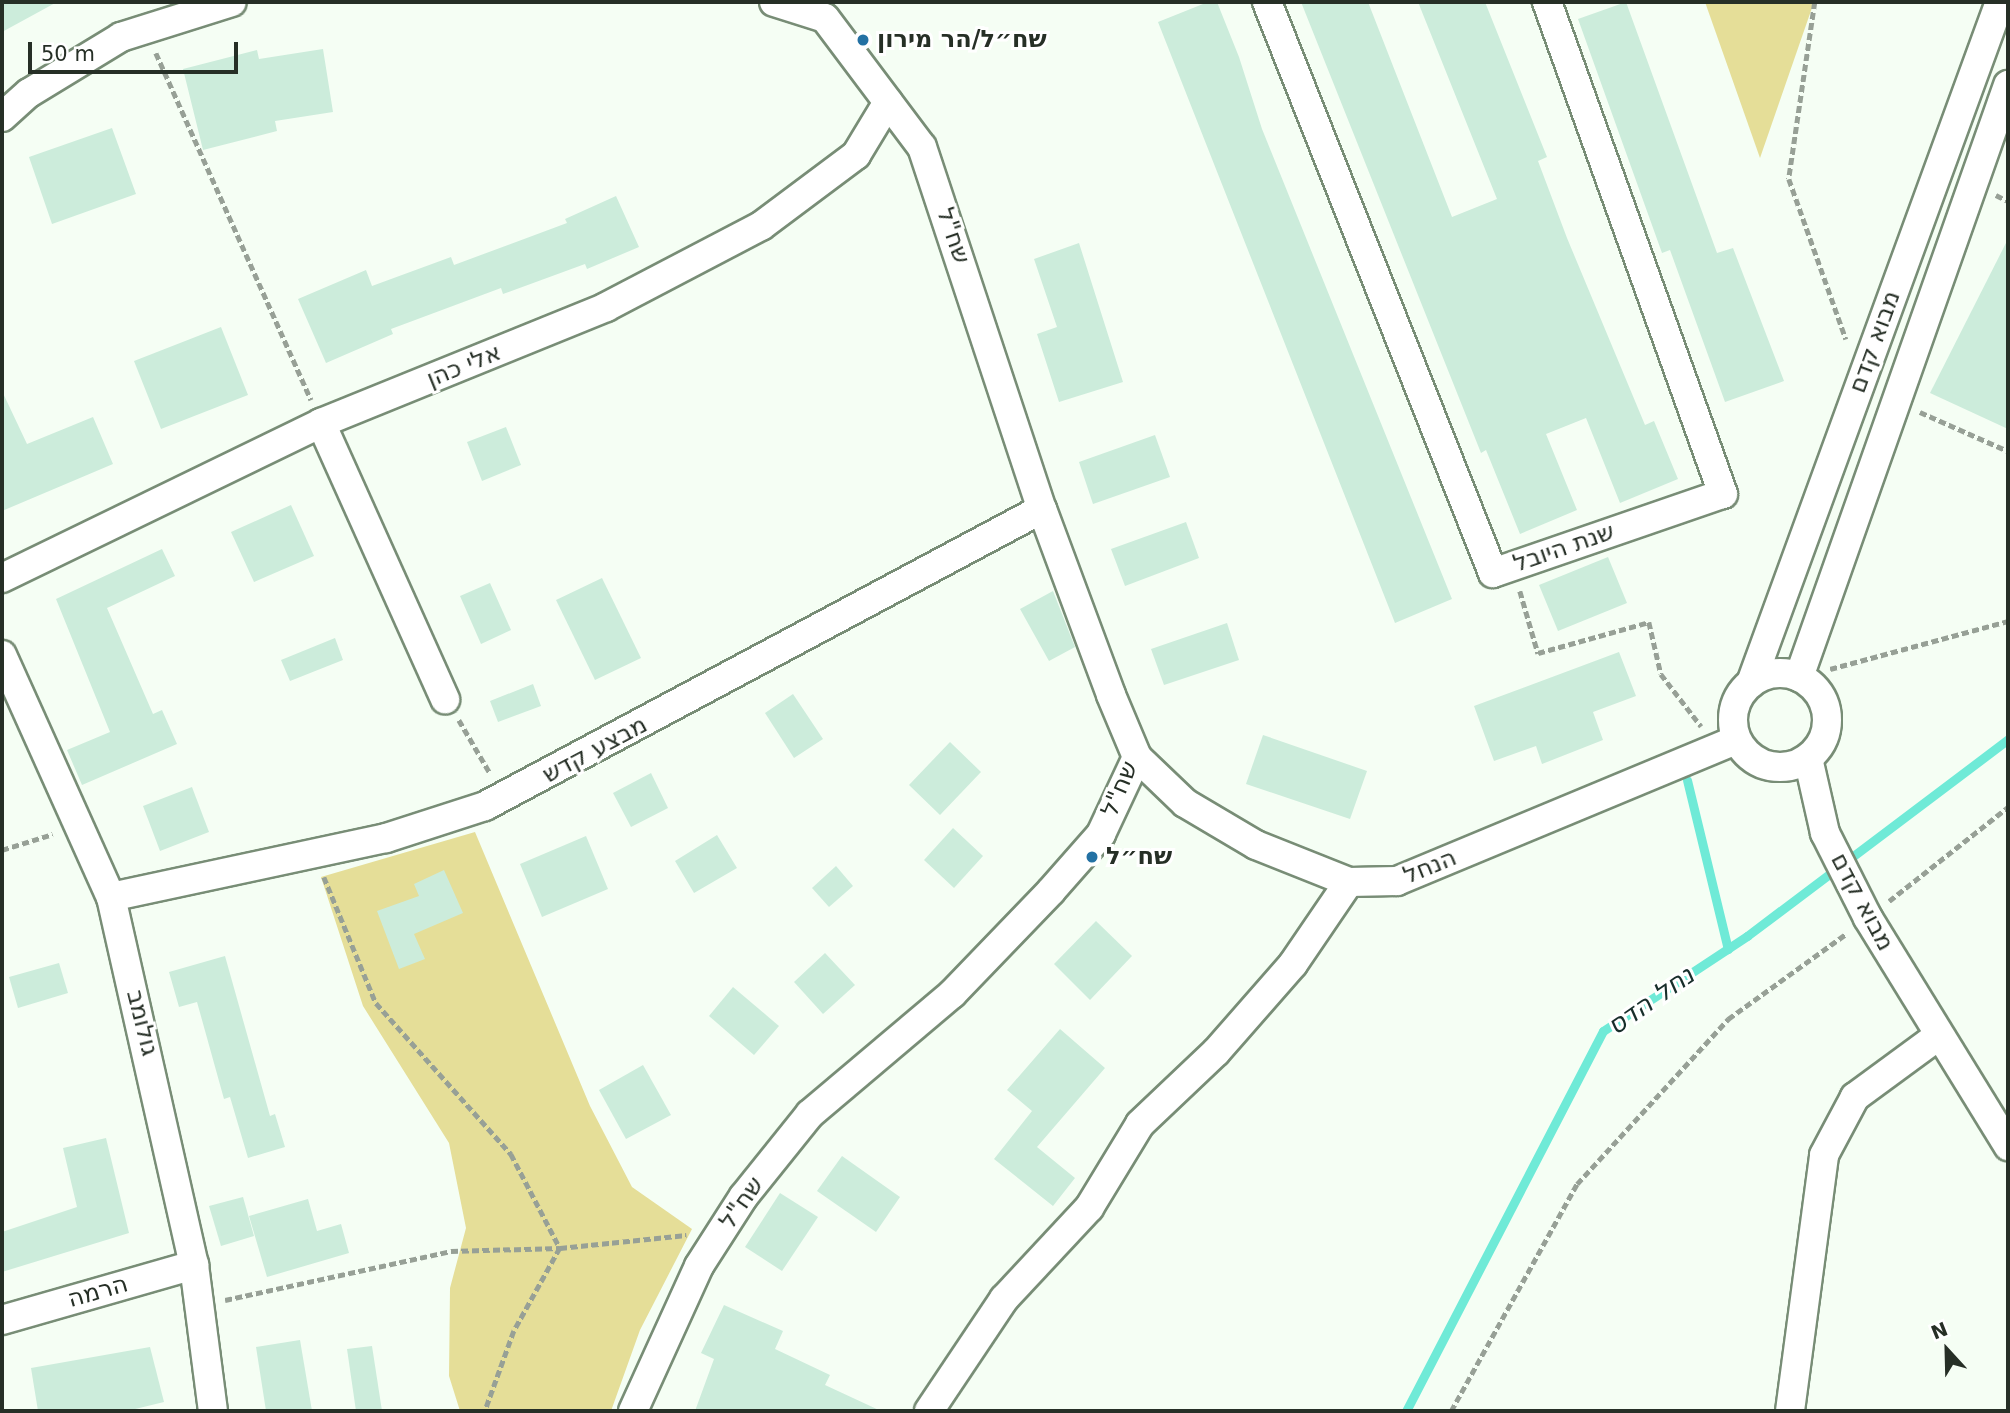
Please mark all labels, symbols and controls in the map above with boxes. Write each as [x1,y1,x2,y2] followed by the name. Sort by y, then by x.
[877,26,1047,54] place label: שח״ל/הר מירון
[32,28,242,72] scale bar
[855,32,871,48] marker: שח״ל/הר מירון
[41,42,95,66] text: 50 m
[930,204,976,268] street label: שח"ל
[1843,287,1907,397] street label: מבוא קדם
[423,338,505,394] street label: אלי כהן
[1510,517,1618,579] street label: שנת היובל
[538,710,652,790] street label: מבצע קדש
[1096,757,1144,821] street label: שח"ל
[1106,843,1172,871] place label: שח״ל
[1399,843,1461,891] street label: הנחל
[1824,848,1900,956] street label: מבוא קדם
[1084,849,1100,865] marker: שח״ל
[1602,960,1700,1042] water label: נחל הדס
[120,987,164,1059] street label: גולומב
[714,1171,770,1235] street label: שח"ל
[65,1270,131,1314] street label: הרמה
[1912,1315,1982,1385] north arrow
[1928,1317,1951,1344] text: N

